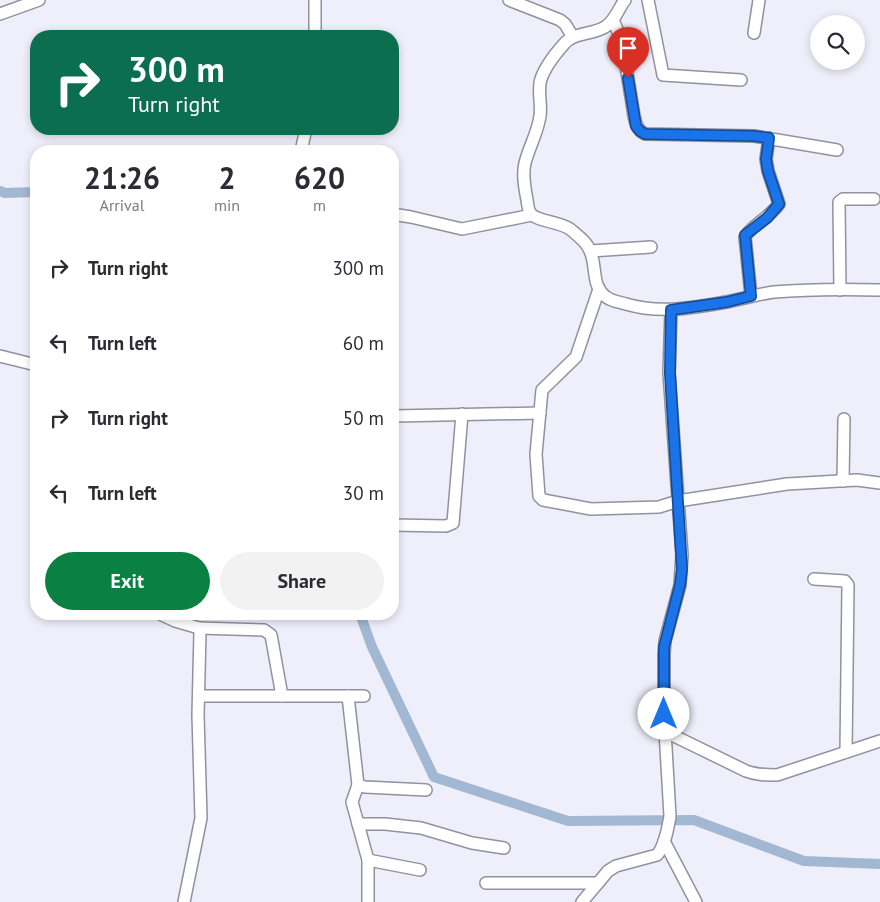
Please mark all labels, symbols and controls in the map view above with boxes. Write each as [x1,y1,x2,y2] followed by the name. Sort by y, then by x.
[810,15,865,70] map controls
[810,15,865,70] button: search
[607,27,649,78] pin
[614,34,642,62] icon: arrive
[128,46,225,92] text: 300 m
[45,50,110,115] icon: right
[128,90,220,118] text: Turn right
[84,158,160,197] text: 21:26
[219,158,236,197] text: 2
[294,158,345,197] text: 620
[100,195,144,215] text: Arrival
[214,195,240,215] text: min
[313,195,326,215] text: m
[45,254,73,282] icon: right
[88,256,168,280] text: Turn right
[332,256,384,280] text: 300 m
[45,329,73,357] icon: left
[88,331,157,355] text: Turn left
[343,331,384,355] text: 60 m
[45,404,73,432] icon: right
[88,406,168,430] text: Turn right
[343,406,384,430] text: 50 m
[45,479,73,507] icon: left
[88,481,157,505] text: Turn left
[343,481,384,505] text: 30 m
[45,552,210,610] button: Exit
[220,552,384,610] button: Share
[637,687,689,739] position arrow

